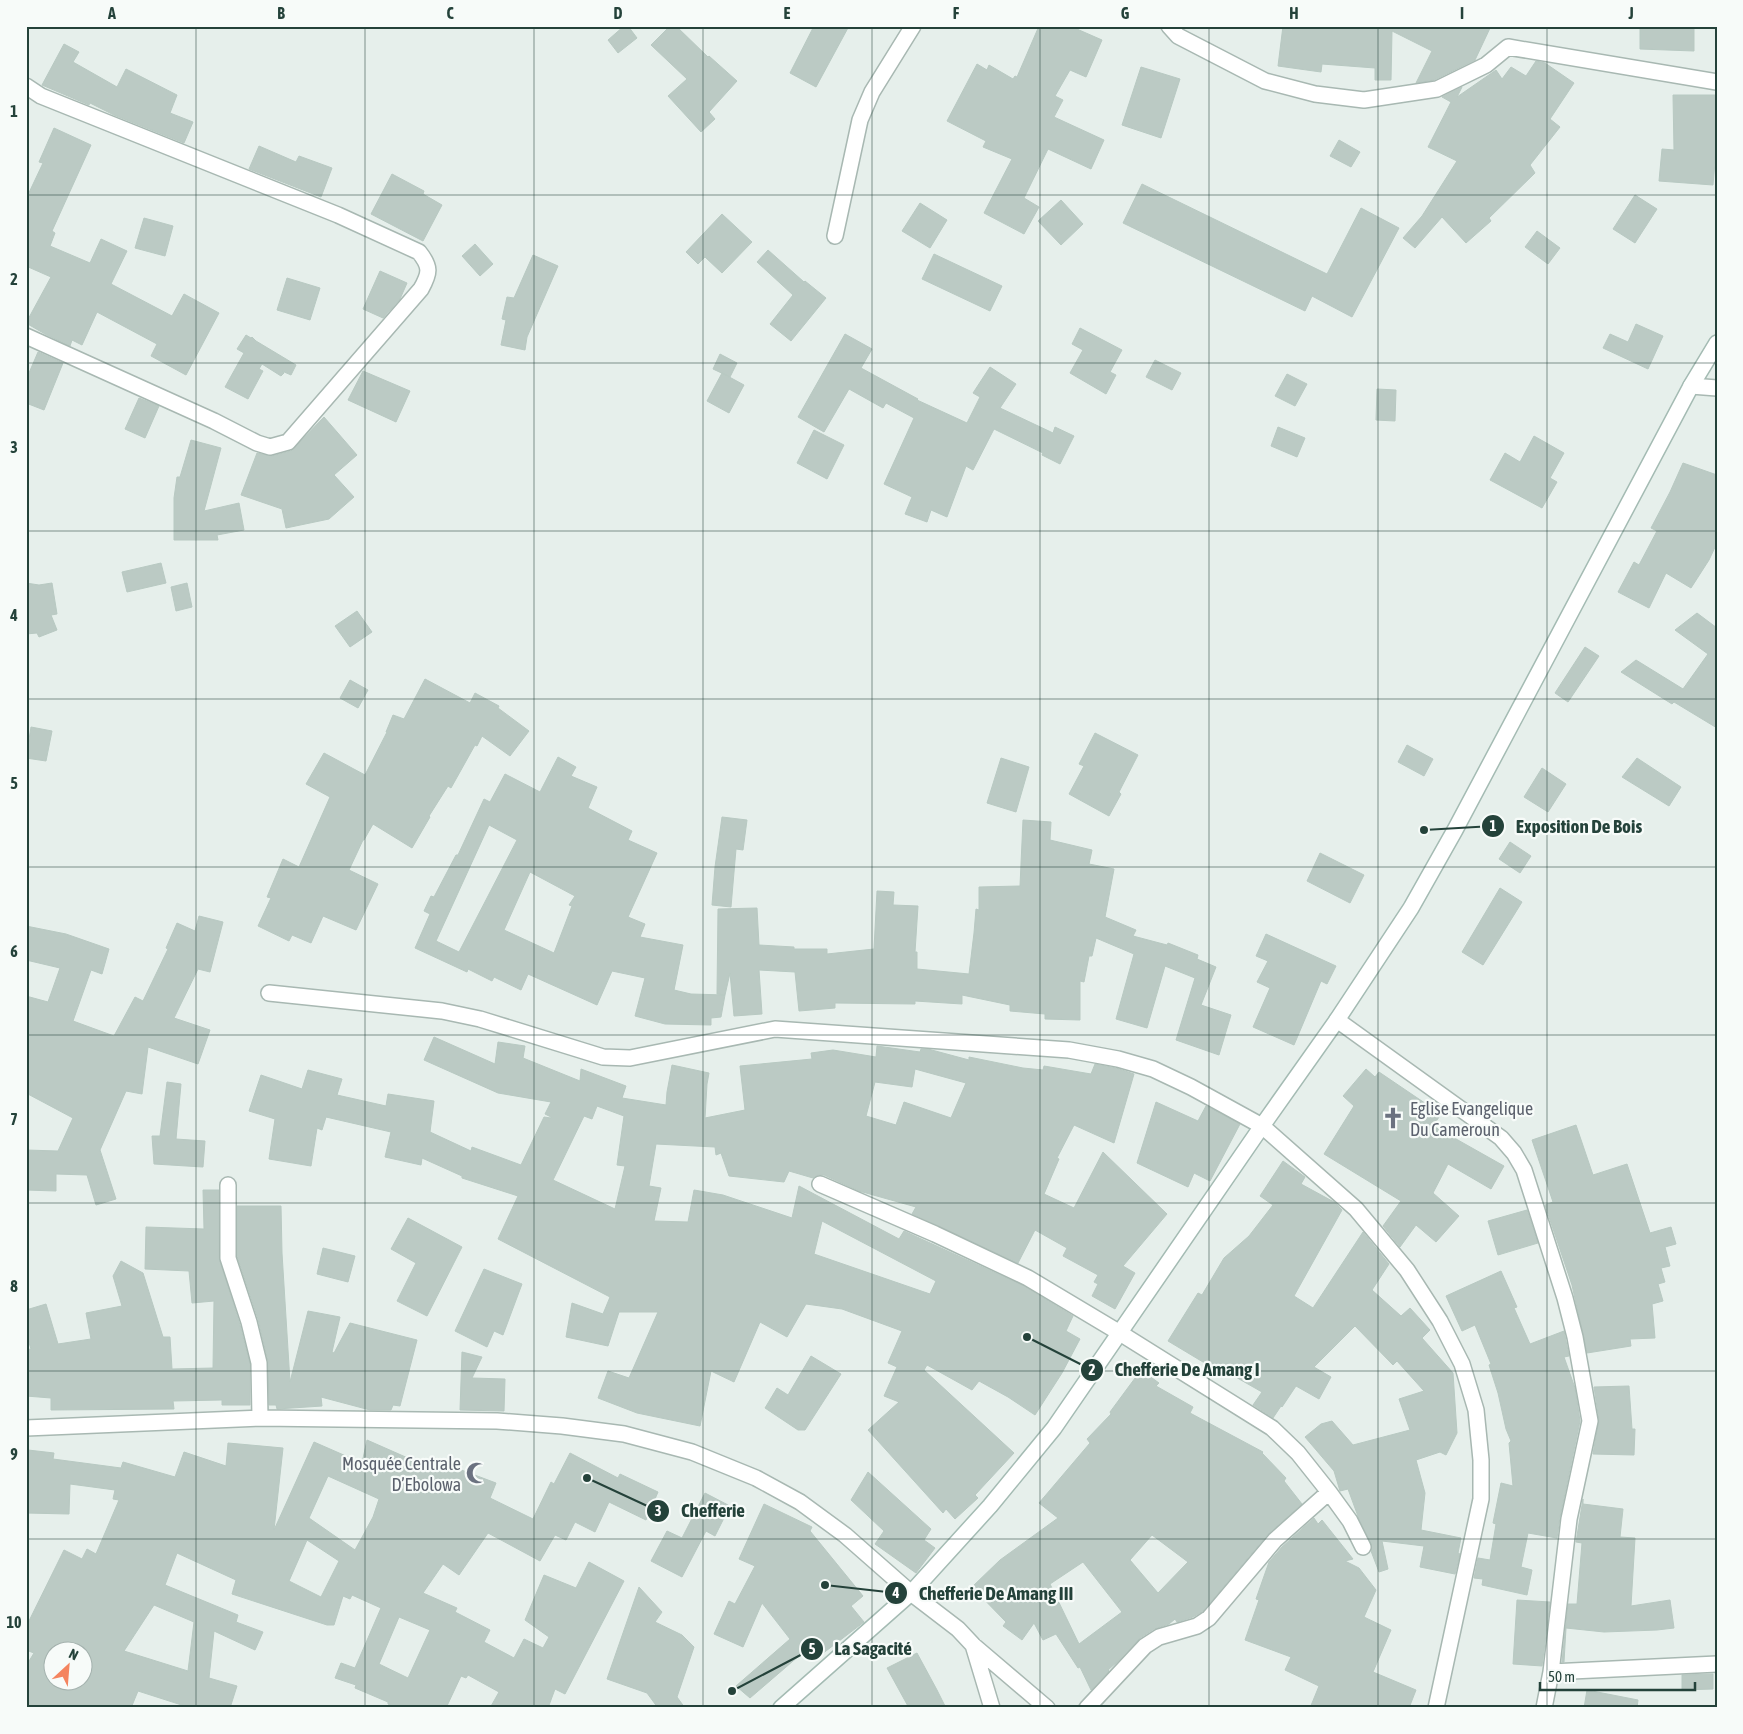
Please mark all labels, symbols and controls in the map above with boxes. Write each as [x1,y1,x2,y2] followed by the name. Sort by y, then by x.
[107,4,116,22] text: A
[277,4,285,22] text: B
[446,4,454,22] text: C
[614,4,623,22] text: D
[784,4,791,22] text: E
[953,4,960,22] text: F
[1121,4,1130,22] text: G
[1289,4,1299,22] text: H
[1460,4,1464,22] text: I
[1627,4,1634,22] text: J
[10,102,18,120] text: 1
[10,270,18,288] text: 2
[10,438,18,456] text: 3
[9,606,18,624] text: 4
[10,774,18,792] text: 5
[1480,809,1652,843] callout: Exposition De Bois
[1516,815,1642,837] text: Exposition De Bois
[1489,817,1497,834] text: 1
[10,942,18,960] text: 6
[1410,1098,1533,1140] place label: Eglise Evangelique Du Cameroun
[1380,1105,1406,1131] church icon: Eglise Evangelique Du Cameroun
[10,1110,18,1128] text: 7
[10,1277,18,1295] text: 8
[1080,1353,1270,1387] callout: Chefferie De Amang I
[1114,1358,1260,1380] text: Chefferie De Amang I
[1088,1361,1096,1378] text: 2
[10,1445,18,1463] text: 9
[342,1453,461,1495] place label: Mosquée Centrale D’Ebolowa
[464,1460,490,1486] mosque icon: Mosquée Centrale D’Ebolowa
[646,1494,755,1528] callout: Chefferie
[681,1499,745,1521] text: Chefferie
[654,1502,662,1519] text: 3
[884,1576,1083,1610] callout: Chefferie De Amang III
[919,1582,1073,1604] text: Chefferie De Amang III
[891,1584,900,1601] text: 4
[6,1613,22,1631] text: 10
[799,1632,922,1666] callout: La Sagacité
[834,1637,912,1659] text: La Sagacité
[808,1640,816,1657] text: 5
[42,1642,92,1692] north arrow
[66,1645,81,1663] text: N
[1540,1659,1696,1691] scale bar
[1548,1668,1575,1685] text: 50 m

